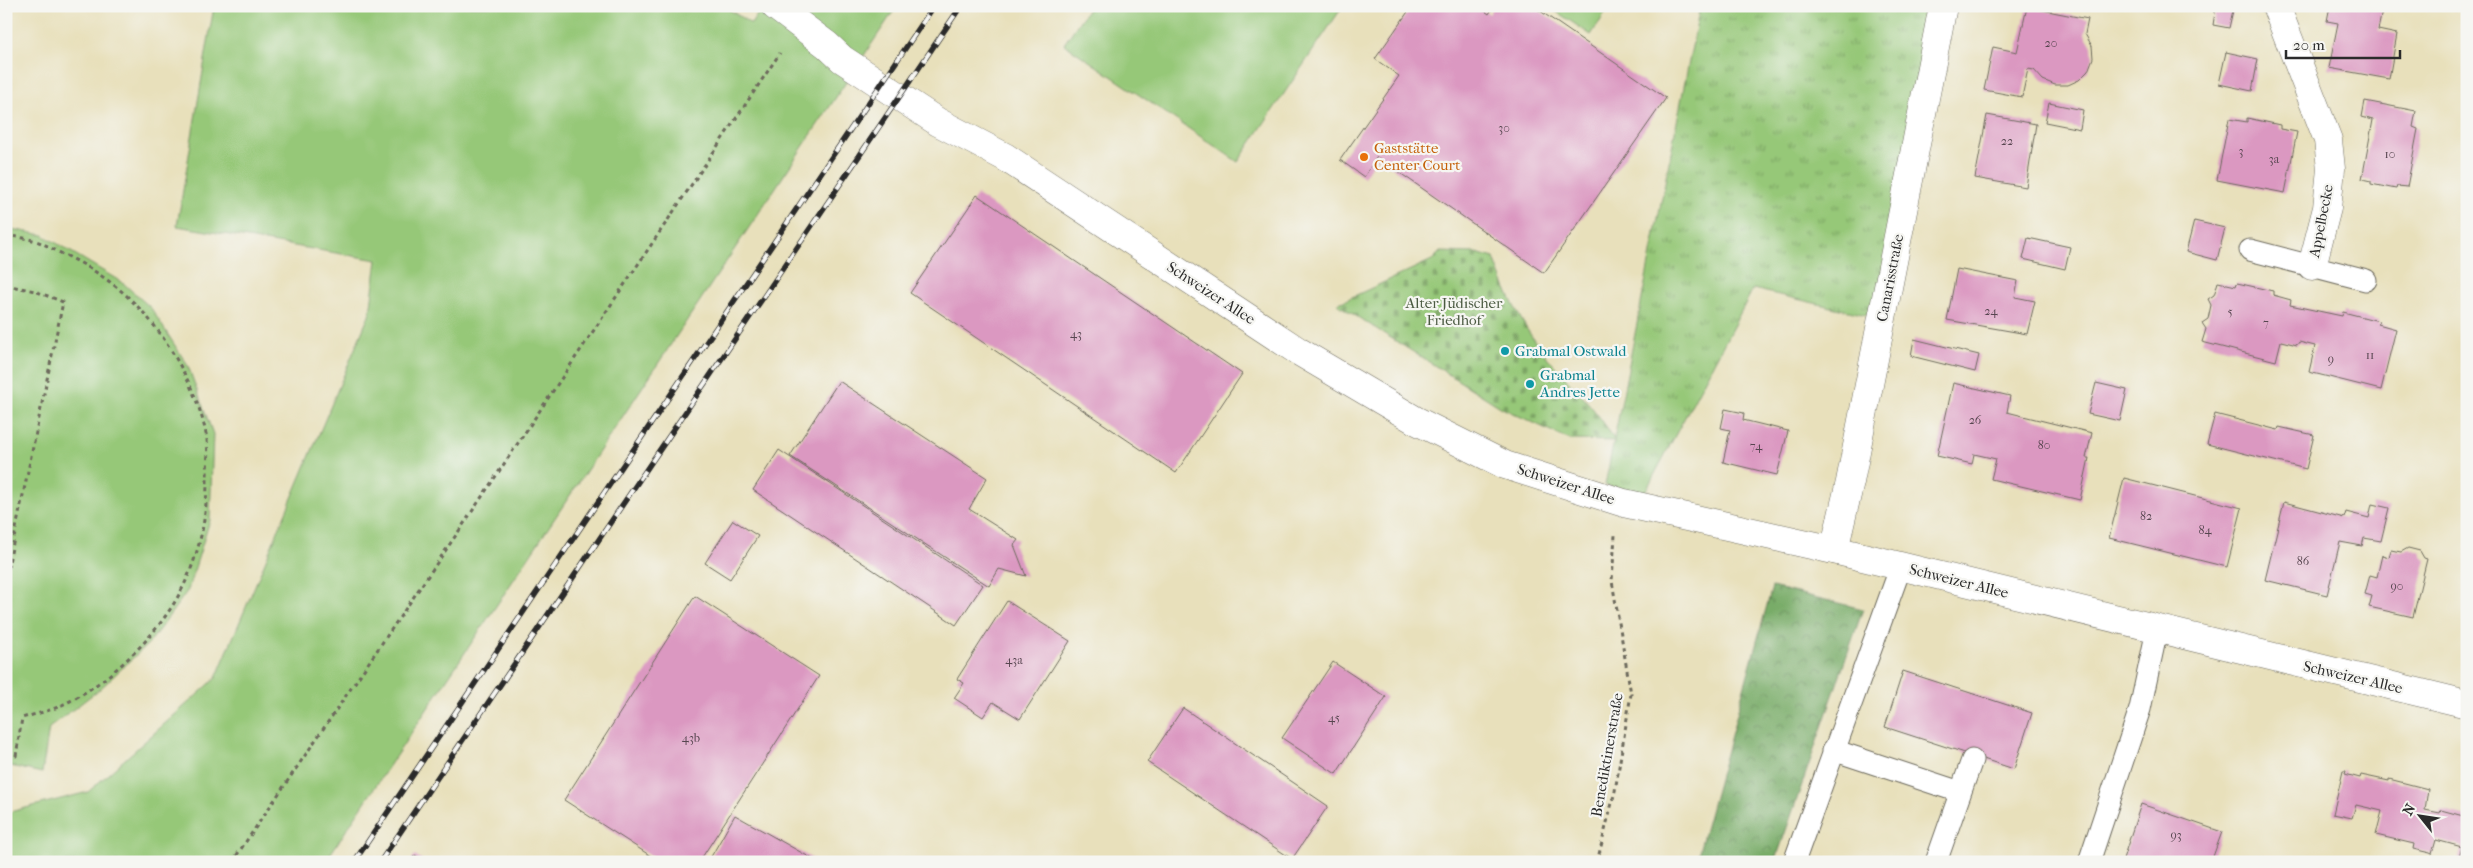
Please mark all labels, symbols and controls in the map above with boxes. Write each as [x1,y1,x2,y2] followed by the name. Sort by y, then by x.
[2286,28,2399,60] scale bar
[2045,36,2057,50] house number: 20
[2293,36,2325,54] text: 20 m
[1498,121,1510,135] house number: 30
[2001,134,2013,148] house number: 22
[1374,139,1461,174] place label: Gaststätte Center Court
[2239,144,2244,158] house number: 3
[2385,147,2395,161] house number: 10
[1358,151,1370,163] marker: Gaststätte Center Court
[2269,152,2280,166] house number: 3a
[2305,182,2337,260] street label: Appelbecke
[1873,232,1907,323] street label: Canarisstraße
[1164,258,1259,329] street label: Schweizer Allee
[1405,294,1503,329] park label: Alter Jüdischer Friedhof
[1984,304,1999,318] house number: 24
[2227,305,2233,319] house number: 5
[2263,316,2269,330] house number: 7
[1070,327,1082,341] house number: 43
[1515,342,1627,360] place label: Grabmal Ostwald
[1499,345,1511,357] marker: Grabmal Ostwald
[2366,348,2374,362] house number: 11
[2328,352,2334,366] house number: 9
[1539,366,1620,401] place label: Grabmal Andres Jette
[1524,378,1536,390] marker: Grabmal Andres Jette
[1969,413,1982,427] house number: 26
[2038,438,2050,452] house number: 80
[1750,439,1763,453] house number: 74
[1515,460,1618,508] street label: Schweizer Allee
[2140,509,2152,523] house number: 82
[2198,523,2212,537] house number: 84
[2297,554,2310,568] house number: 86
[1908,560,2011,602] street label: Schweizer Allee
[2391,579,2403,593] house number: 90
[1005,653,1023,667] house number: 43a
[2302,657,2405,697] street label: Schweizer Allee
[1587,691,1627,818] street label: Benediktinerstraße
[1328,711,1340,725] house number: 45
[682,731,700,745] house number: 43b
[2396,790,2446,840] north arrow
[2399,801,2419,819] text: N
[2170,828,2182,842] house number: 93

